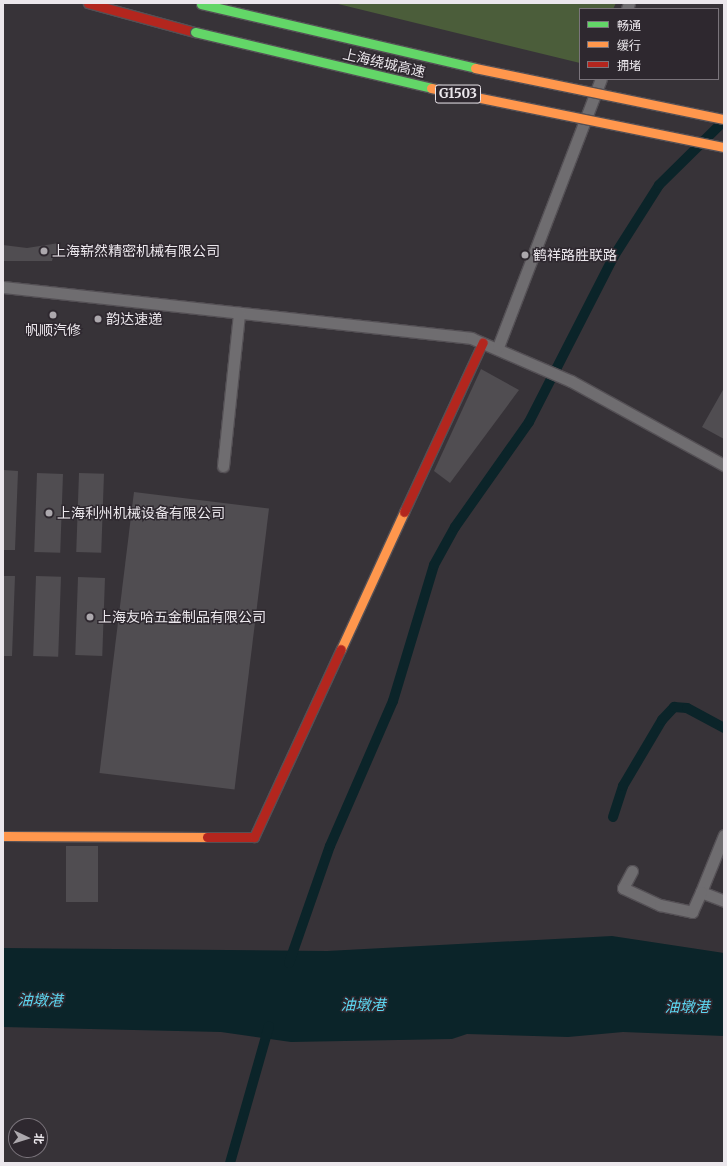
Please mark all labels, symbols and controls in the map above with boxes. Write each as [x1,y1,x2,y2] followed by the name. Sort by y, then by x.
[579,8,719,80] legend
[617,18,641,33] text: 畅通
[617,38,641,53] text: 缓行
[341,45,427,81] street label: 上海绕城高速
[617,58,641,73] text: 拥堵
[434,83,482,105] road number: G1503
[52,243,220,259] place label: 上海崭然精密机械有限公司
[39,246,49,256] marker: 上海崭然精密机械有限公司
[533,247,617,263] place label: 鹤祥路胜联路
[520,250,530,260] marker: 鹤祥路胜联路
[48,310,58,320] marker: 帆顺汽修
[106,311,162,327] place label: 韵达速递
[93,314,103,324] marker: 韵达速递
[25,322,81,338] place label: 帆顺汽修
[57,505,225,521] place label: 上海利州机械设备有限公司
[44,508,54,518] marker: 上海利州机械设备有限公司
[98,609,266,625] place label: 上海友哈五金制品有限公司
[85,612,95,622] marker: 上海友哈五金制品有限公司
[17,991,63,1009] water label: 油墩港
[341,996,385,1014] water label: 油墩港
[665,998,709,1016] water label: 油墩港
[8,1118,48,1158] north arrow
[32,1133,46,1145] text: 北

